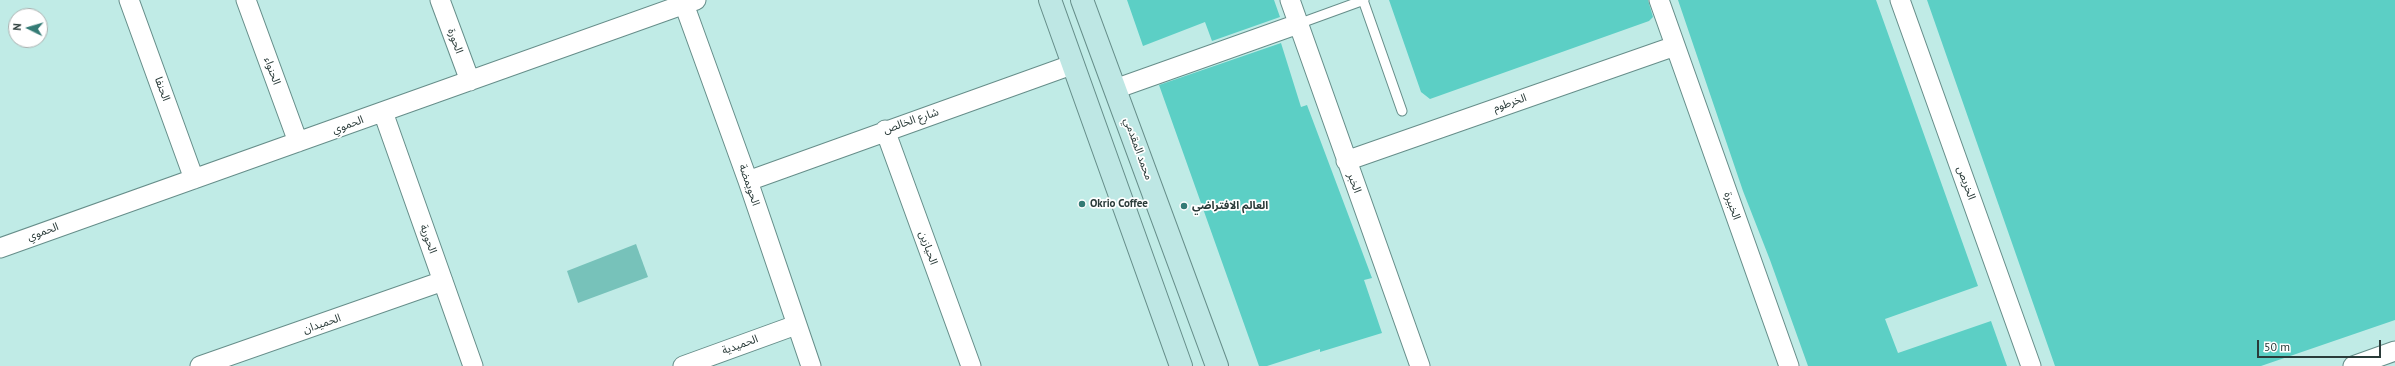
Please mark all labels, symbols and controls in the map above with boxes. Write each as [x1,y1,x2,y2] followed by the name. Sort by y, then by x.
[8,8,48,48] north arrow
[10,23,24,31] text: N
[444,27,466,55] street label: الحورة
[261,55,283,87] street label: الحنواء
[152,75,172,103] street label: الحنفا
[1492,91,1528,115] street label: الخرطوم
[882,105,940,137] street label: شارع الخالص
[331,113,365,137] street label: الحموي
[1121,116,1155,182] street label: محمد المقدمي
[736,162,762,208] street label: الحويمضة
[1954,164,1978,202] street label: الخريص
[1344,171,1364,195] street label: الخبر
[1721,190,1743,222] street label: الخبيرة
[1090,197,1148,211] place label: Okrio Coffee
[1077,199,1087,209] marker: Okrio Coffee
[1192,199,1268,213] place label: العالم الافتراضي
[1179,201,1189,211] marker: العالم الافتراضي
[26,220,60,244] street label: الحموي
[417,223,439,255] street label: الحورية
[916,229,940,267] street label: الحيازين
[301,311,343,337] street label: الحميدان
[720,332,760,358] street label: الحميدية
[2259,332,2383,358] scale bar
[2264,339,2290,354] text: 50 m

